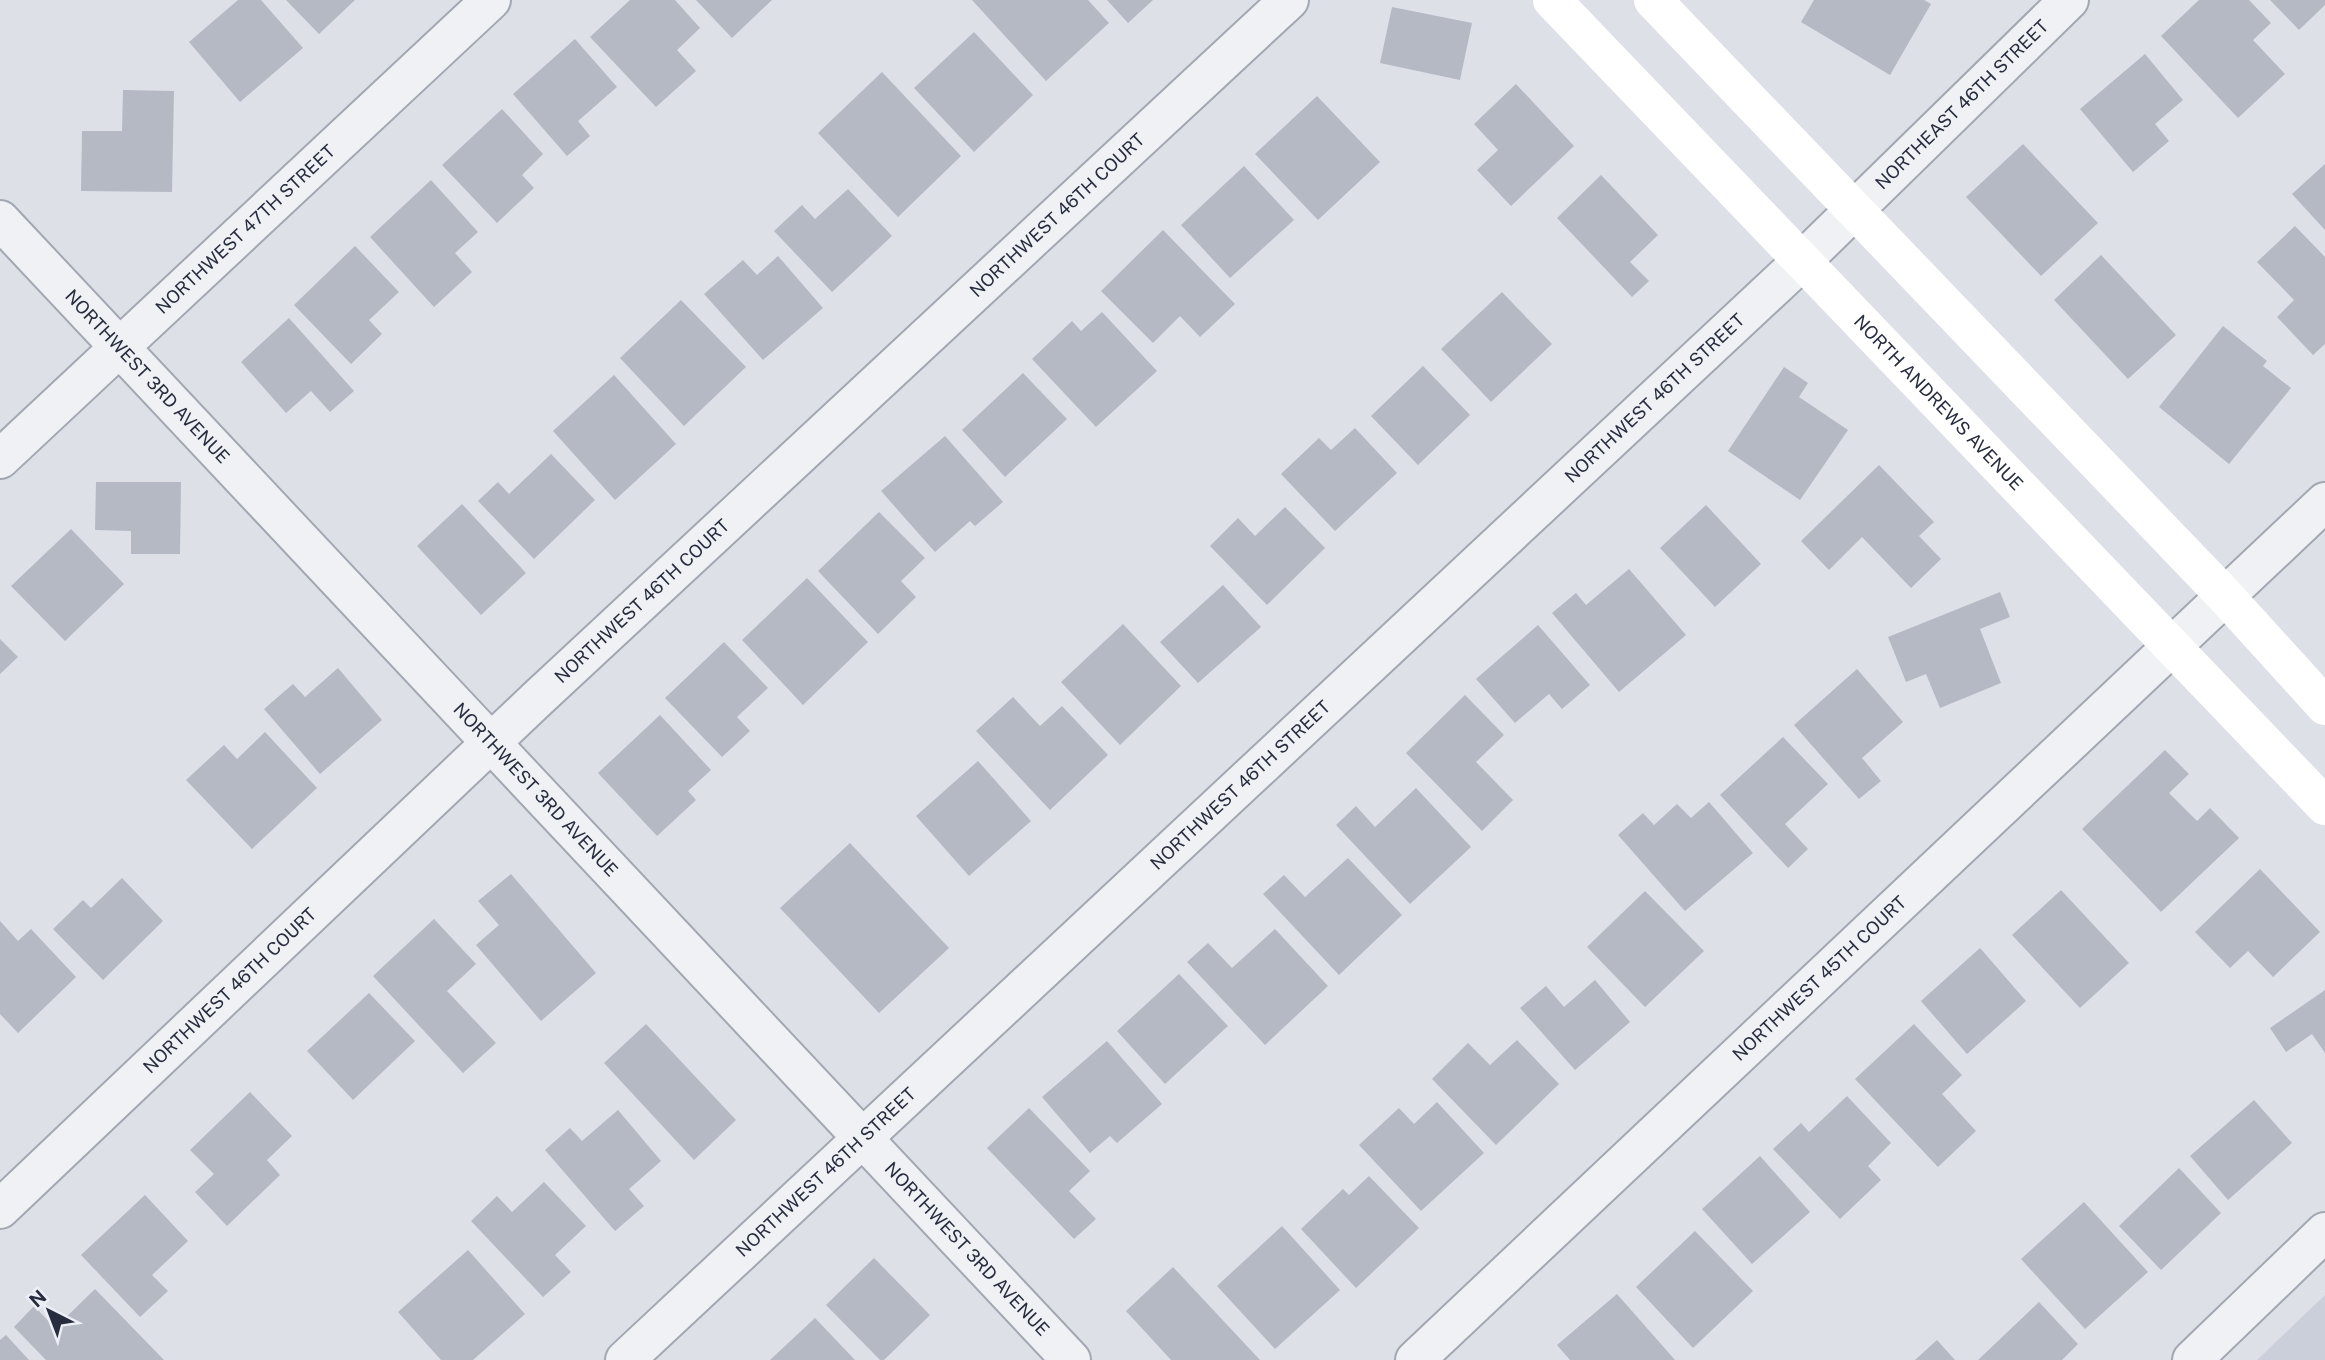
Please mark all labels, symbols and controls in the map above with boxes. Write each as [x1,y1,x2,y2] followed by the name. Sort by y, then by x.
[1871,15,2053,193] street label: NORTHEAST 46TH STREET
[965,129,1149,301] street label: NORTHWEST 46TH COURT
[151,140,339,318] street label: NORTHWEST 47TH STREET
[61,285,234,467] street label: NORTHWEST 3RD AVENUE
[1560,309,1749,487] street label: NORTHWEST 46TH STREET
[1850,310,2027,494] street label: NORTH ANDREWS AVENUE
[550,515,734,687] street label: NORTHWEST 46TH COURT
[1146,696,1334,874] street label: NORTHWEST 46TH STREET
[449,698,622,881] street label: NORTHWEST 3RD AVENUE
[1728,891,1911,1065] street label: NORTHWEST 45TH COURT
[139,903,321,1077] street label: NORTHWEST 46TH COURT
[731,1083,920,1261] street label: NORTHWEST 46TH STREET
[881,1158,1054,1340] street label: NORTHWEST 3RD AVENUE
[14,1276,84,1346] north arrow
[25,1285,51,1312] text: N

